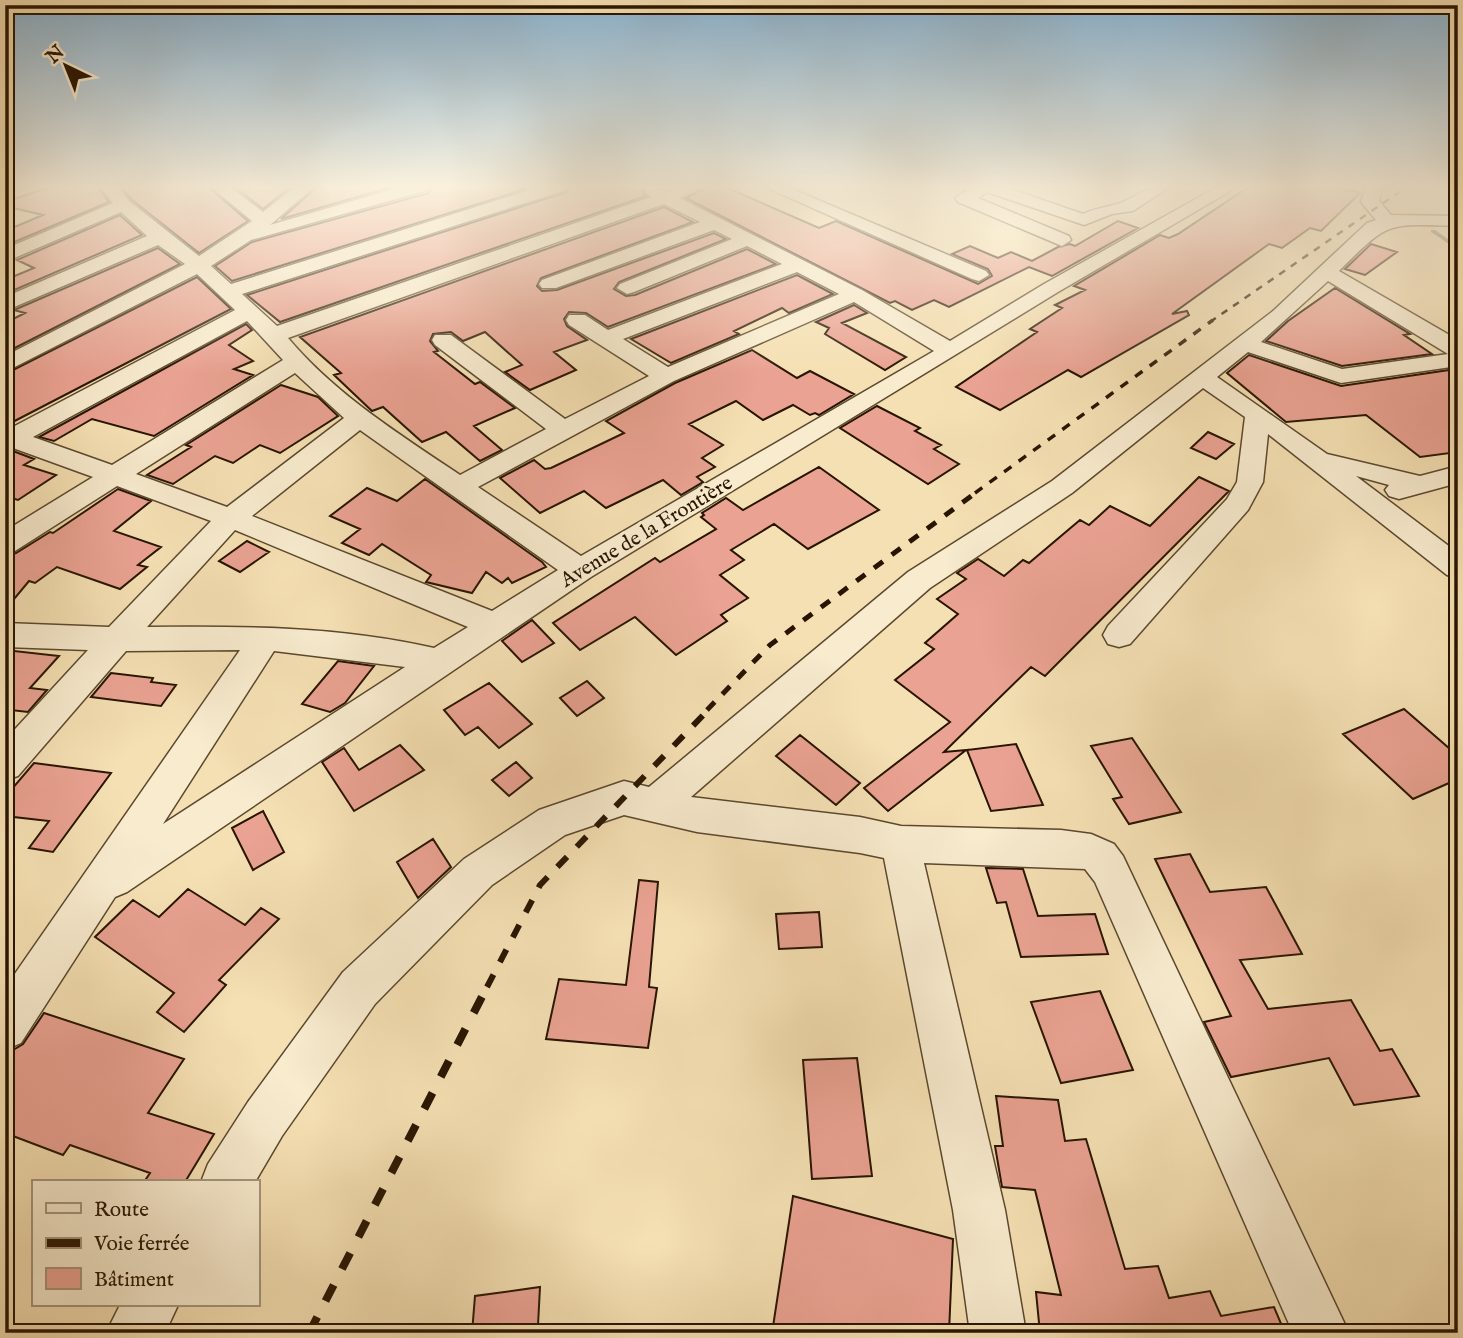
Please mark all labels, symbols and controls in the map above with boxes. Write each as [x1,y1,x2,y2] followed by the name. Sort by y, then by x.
[32,32,102,102] north arrow
[41,40,70,70] text: N
[555,470,738,595] street label: Avenue de la Frontière
[32,1180,259,1306] legend
[94,1197,149,1224] text: Route
[93,1231,190,1258] text: Voie ferrée
[94,1267,174,1294] text: Bâtiment

